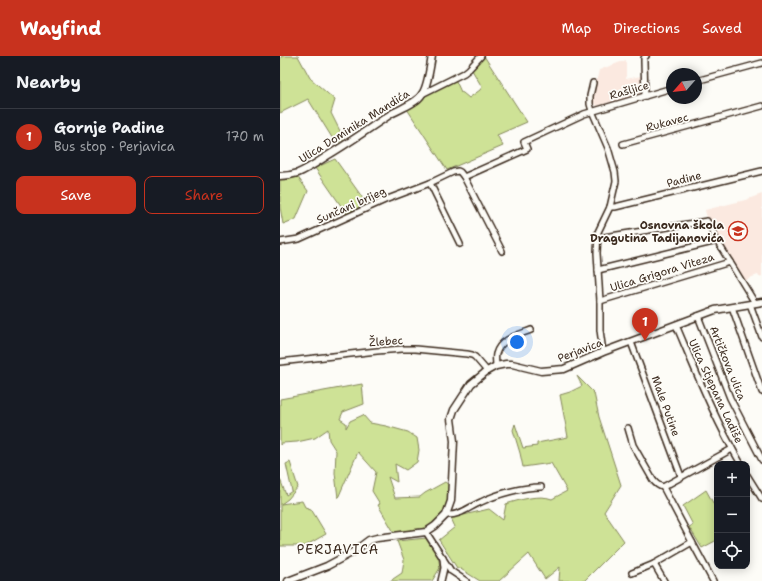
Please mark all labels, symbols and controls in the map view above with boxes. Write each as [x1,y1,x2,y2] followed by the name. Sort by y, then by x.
[20,16,101,41] text: Wayfind
[562,19,592,37] text: Map
[614,19,680,37] text: Directions
[702,19,742,37] text: Saved
[666,68,702,104] north arrow
[16,71,81,93] text: Nearby
[608,78,650,103] street label: Rašljice
[296,86,413,167] street label: Ulica Dominika Mandića
[644,110,690,135] street label: Rukavec
[54,118,165,138] text: Gornje Padine
[26,128,32,145] text: 1
[226,128,264,145] text: 170 m
[54,138,175,155] text: Bus stop · Perjavica
[665,168,703,191] street label: Padine
[16,176,136,214] button: Save
[144,176,264,214] button: Share
[314,183,389,227] street label: Sunčani brijeg
[590,218,724,246] place label: Osnovna škola Dragutina Tadijanovića
[727,220,749,242] school or university icon: Osnovna škola Dragutina Tadijanovića
[608,249,716,295] street label: Ulica Grigora Viteza
[632,308,658,341] pin: 1
[706,324,749,403] street label: Artičkova ulica
[368,332,404,350] street label: Žlebec
[507,332,527,352] your location
[555,335,605,366] street label: Perjavica
[685,337,746,446] street label: Ulica Stjepana Ladiše
[648,374,683,439] street label: Male Putine
[714,461,750,569] map controls
[714,461,750,497] button: +
[714,497,750,533] button: −
[714,533,750,569] button: locate
[297,541,379,558] district label: PERJAVICA

